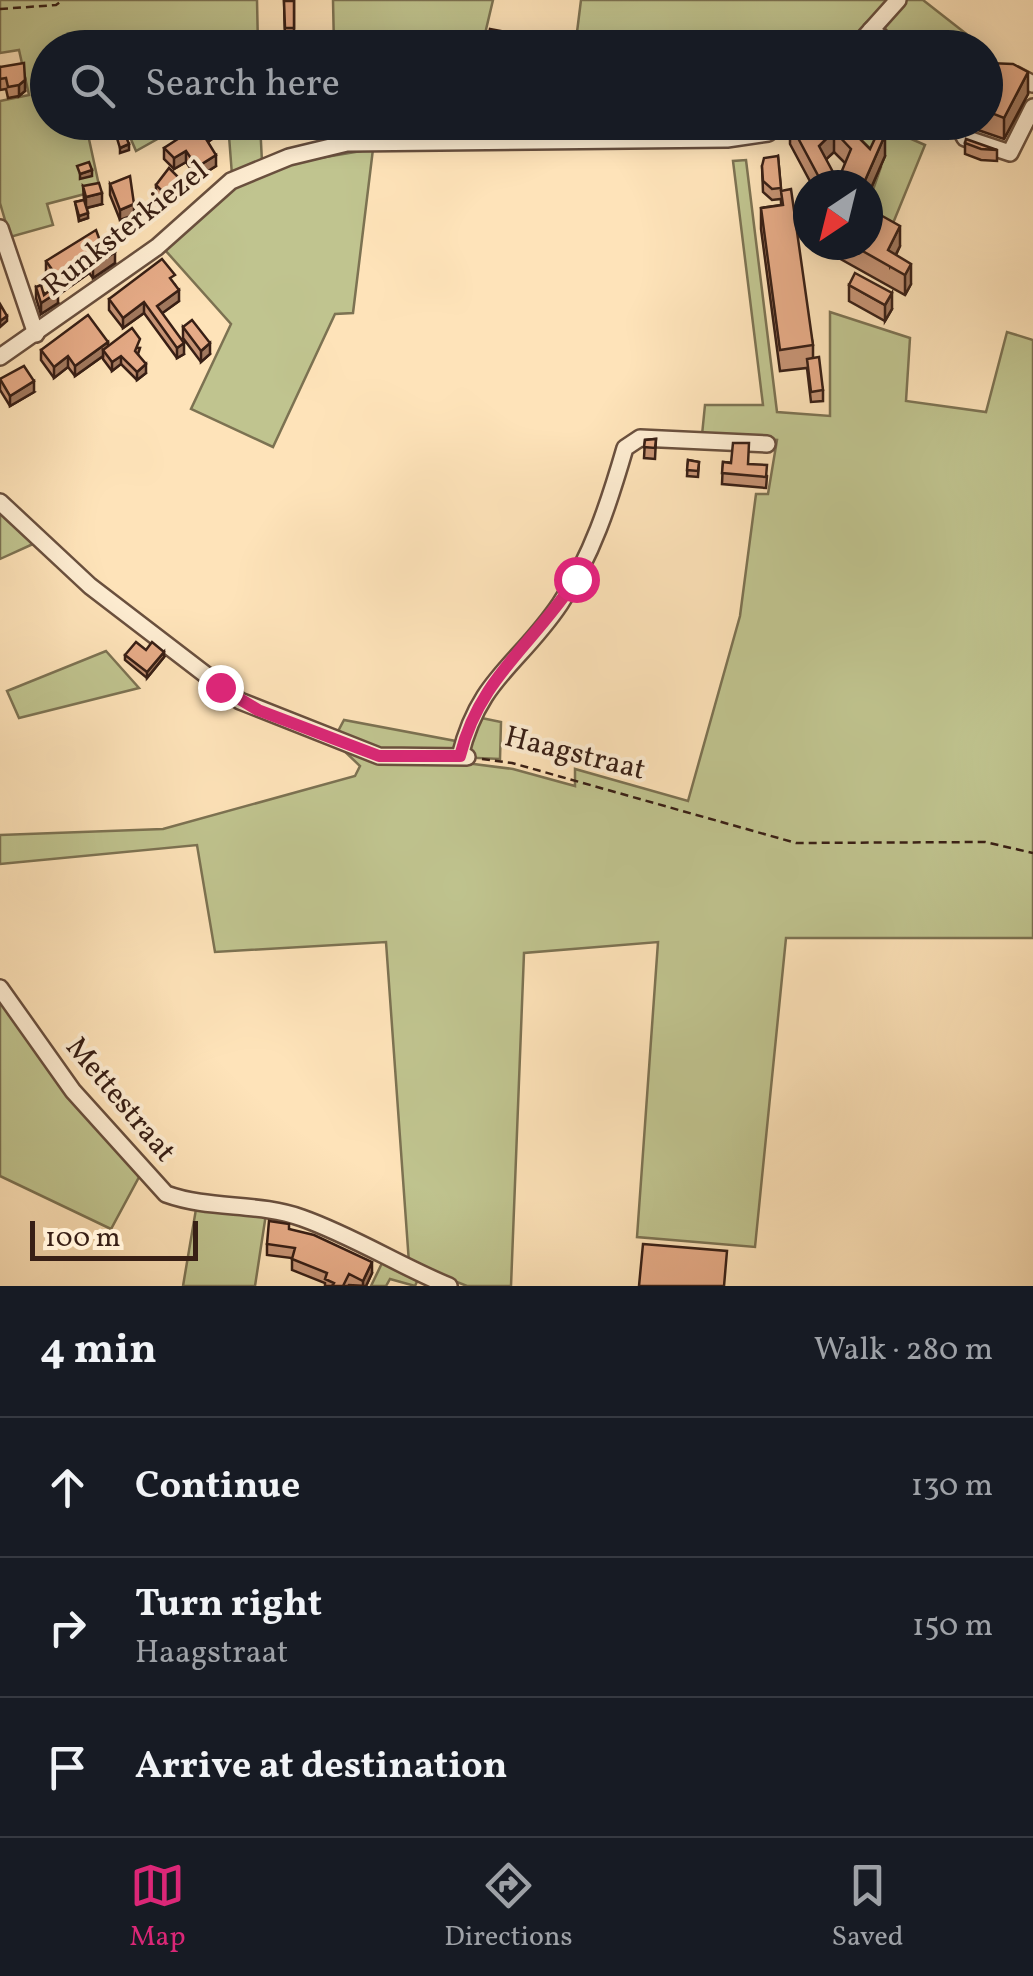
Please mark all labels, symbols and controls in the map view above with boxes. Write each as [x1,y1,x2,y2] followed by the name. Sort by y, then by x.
[30,30,1003,140] search box
[65,58,120,113] icon: search
[145,59,340,112] text: Search here
[35,151,217,307] street label: Runksterkiezel
[793,170,883,260] north arrow
[554,557,600,603] route start
[198,665,244,711] route end
[500,716,650,792] street label: Haagstraat
[55,1028,185,1172] street label: Mettestraat
[30,1216,198,1260] scale bar
[45,1219,120,1258] text: 100 m
[40,1322,157,1381] text: 4 min
[814,1329,993,1373] text: Walk · 280 m
[40,1460,95,1515] icon: ahead
[135,1461,300,1514] text: Continue
[911,1465,993,1509] text: 130 m
[135,1579,322,1632] text: Turn right
[40,1600,95,1655] icon: right
[912,1605,993,1649] text: 150 m
[135,1632,288,1676] text: Haagstraat
[40,1740,95,1795] icon: arrive
[135,1741,508,1794] text: Arrive at destination
[129,1858,185,1957] tab: Map
[444,1858,573,1957] tab: Directions
[831,1858,904,1957] tab: Saved

